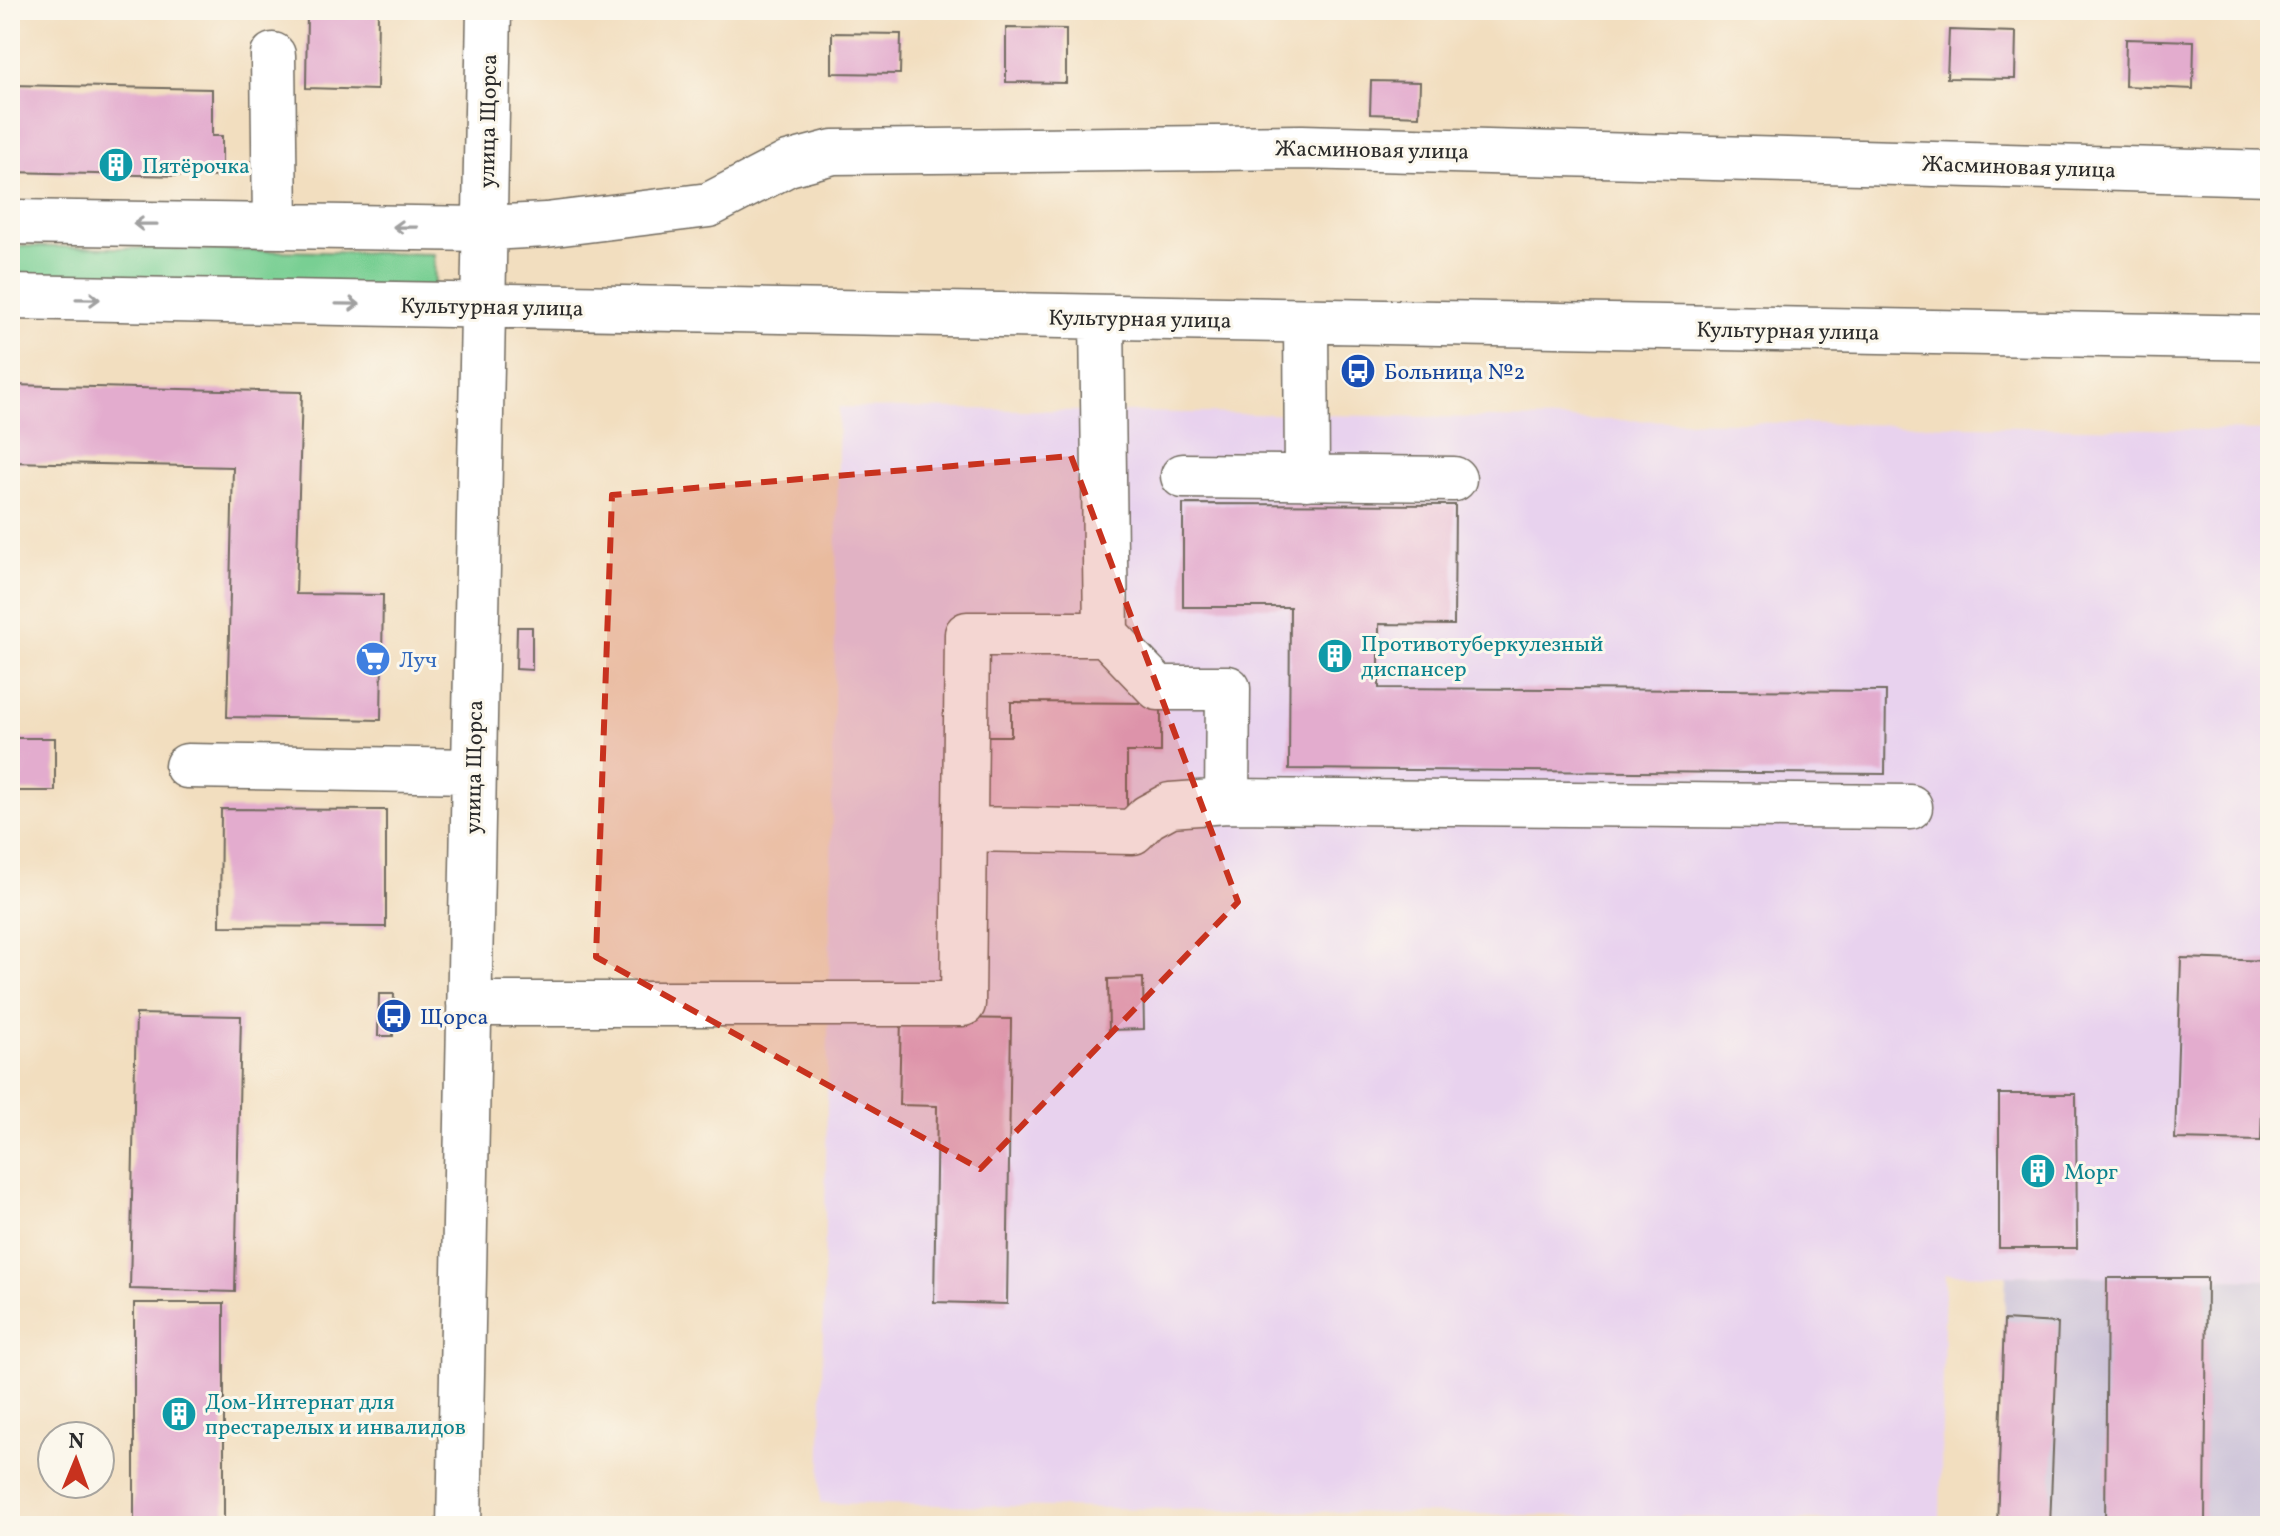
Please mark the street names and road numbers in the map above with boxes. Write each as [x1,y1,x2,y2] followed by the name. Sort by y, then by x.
[473,54,506,188] street label: улица Щорса
[1275,134,1469,169] street label: Жасминовая улица
[1921,150,2117,187] street label: Жасминовая улица
[400,291,584,326] street label: Культурная улица
[1048,303,1232,338] street label: Культурная улица
[1696,315,1880,350] street label: Культурная улица
[459,700,492,834] street label: улица Щорса

